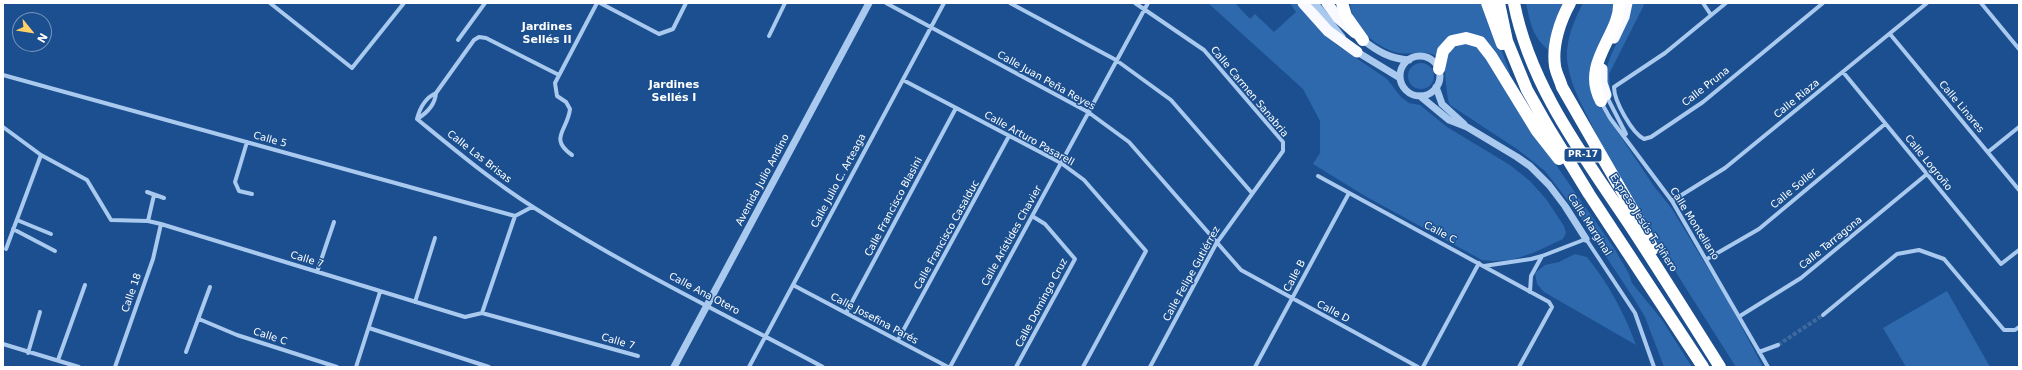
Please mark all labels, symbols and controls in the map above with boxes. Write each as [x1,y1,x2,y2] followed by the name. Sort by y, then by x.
[12,12,52,52] north arrow
[522,20,572,46] district label: Jardines Sellés II
[34,31,50,45] text: N
[1208,44,1290,140] street label: Calle Carmen Sanabria
[995,49,1097,113] street label: Calle Juan Peña Reyes
[1680,65,1732,109] street label: Calle Pruna
[1772,77,1822,121] street label: Calle Riaza
[649,78,699,104] district label: Jardines Sellés I
[1936,79,1986,135] street label: Calle Linares
[982,109,1076,169] street label: Calle Arturo Pasarell
[444,128,514,186] street label: Calle Las Brisas
[252,130,288,150] street label: Calle 5
[734,132,792,228] street label: Avenida Julio Andino
[809,132,869,230] street label: Calle Julio C. Arteaga
[1902,133,1954,193] street label: Calle Logroño
[1564,148,1602,162] road number: PR-17
[863,155,925,259] street label: Calle Francisco Blasini
[1769,166,1819,212] street label: Calle Soller
[1607,172,1679,274] street label: Expreso Jesús T. Piñero
[912,178,982,292] street label: Calle Francisco Casalduc
[979,184,1045,288] street label: Calle Arístides Chavier
[1667,186,1721,262] street label: Calle Montellano
[1565,192,1613,258] street label: Calle Marginal
[1797,214,1865,272] street label: Calle Tarragona
[1422,219,1458,247] street label: Calle C
[1161,224,1223,324] street label: Calle Felipe Gutiérrez
[289,249,325,271] street label: Calle 7
[1013,256,1071,350] street label: Calle Domingo Cruz
[1282,258,1308,294] street label: Calle B
[667,270,741,318] street label: Calle Ana Otero
[120,272,144,314] street label: Calle 18
[828,291,920,347] street label: Calle Josefina Parés
[1314,298,1352,326] street label: Calle D
[252,326,288,348] street label: Calle C
[600,331,636,353] street label: Calle 7

